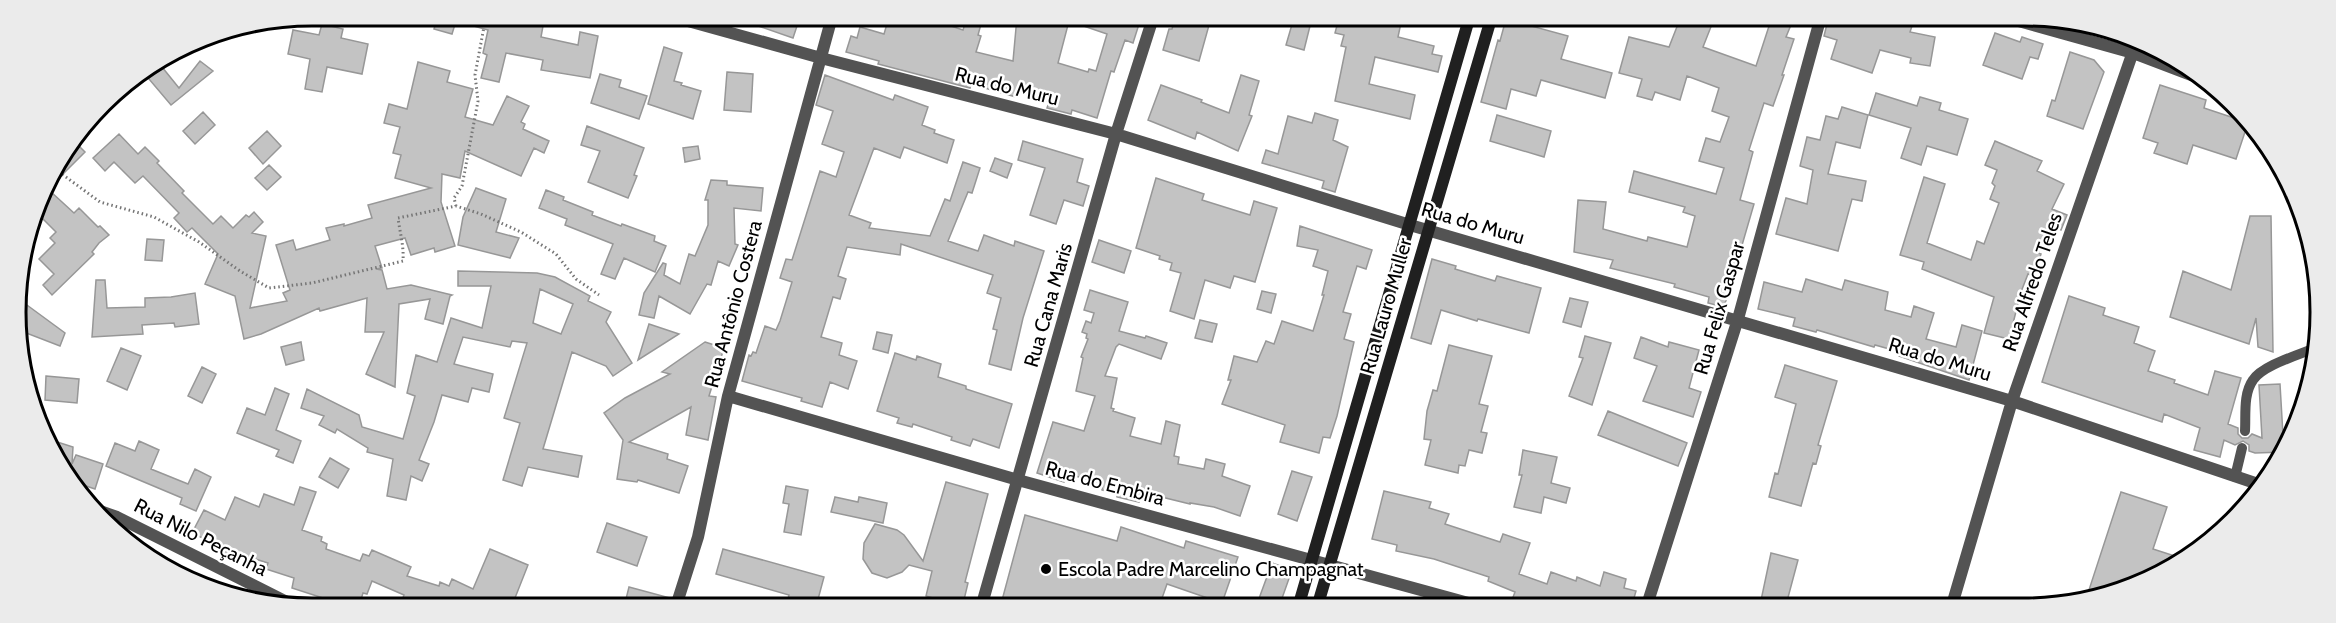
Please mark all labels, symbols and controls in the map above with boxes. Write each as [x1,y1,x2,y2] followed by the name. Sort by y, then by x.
[953,62,1061,110] street label: Rua do Muru
[1419,197,1527,249] street label: Rua do Muru
[1997,209,2067,355] street label: Rua Alfredo Teles
[699,217,767,390] street label: Rua Antônio Costera
[1355,235,1417,377] street label: Rua Lauro Muller
[1689,238,1750,377] street label: Rua Felix Gaspar
[1019,240,1077,370] street label: Rua Cana Maris
[1886,332,1994,386] street label: Rua do Muru
[1043,456,1168,511] street label: Rua do Embira
[130,493,272,581] street label: Rua Nilo Peçanha
[1058,557,1364,581] place label: Escola Padre Marcelino Champagnat
[1039,562,1053,576] marker: Escola Padre Marcelino Champagnat

